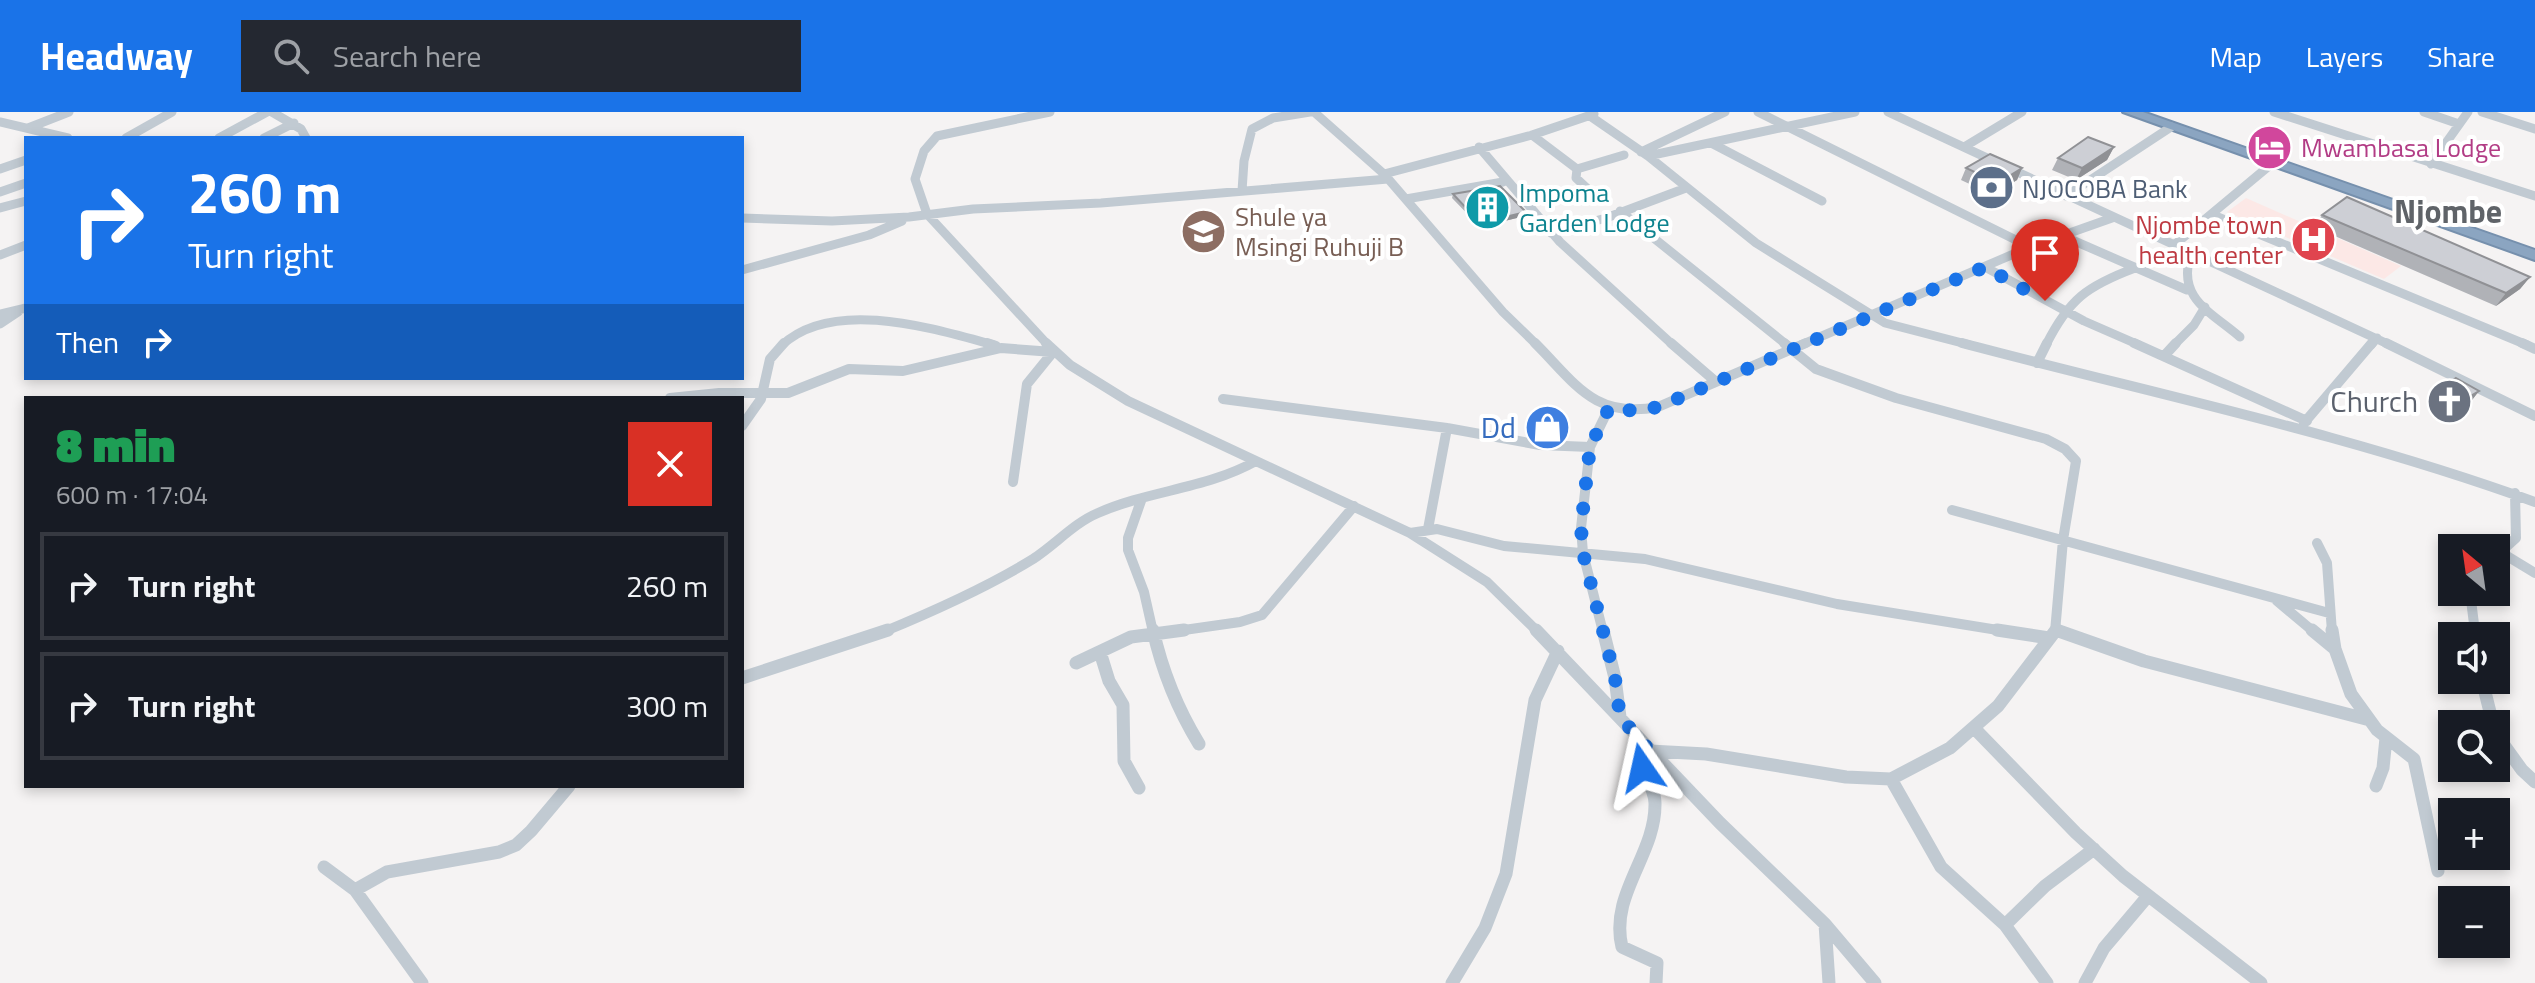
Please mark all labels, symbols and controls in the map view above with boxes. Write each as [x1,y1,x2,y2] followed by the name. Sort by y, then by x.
[241,20,801,92] search box
[40,27,193,85] text: Headway
[333,33,481,79] text: Search here
[269,34,313,78] icon: search
[2209,35,2262,78] text: Map
[2306,35,2383,78] text: Layers
[2427,35,2495,78] text: Share
[2246,123,2294,171] hotel icon: Mwambasa Lodge
[2301,128,2501,167] place label: Mwambasa Lodge
[188,150,341,235] text: 260 m
[1967,164,2015,212] bank icon: NJOCOBA Bank
[56,168,160,272] icon: right
[2022,169,2188,208] place label: NJOCOBA Bank
[1519,173,1670,242] place label: Impoma Garden Lodge
[1464,183,1512,231] building icon: Impoma Garden Lodge
[2394,187,2502,235] district label: Njombe
[1235,197,1404,266] place label: Shule ya Msingi Ruhuji B
[2135,205,2283,274] place label: Njombe town health center
[1180,207,1228,255] school or university icon: Shule ya Msingi Ruhuji B
[2290,215,2338,263] hospital icon: Njombe town health center
[2011,219,2079,301] pin
[188,227,333,282] text: Turn right
[2023,231,2067,275] icon: arrive
[56,319,119,365] text: Then
[135,320,179,364] icon: right
[2425,377,2473,425] church icon: Church
[2330,378,2418,424] place label: Church
[1523,403,1571,451] shop icon: Dd
[1481,404,1516,450] place label: Dd
[56,408,175,481] text: 8 min
[628,422,712,506] button: close
[56,475,208,514] text: 600 m · 17:04
[2438,534,2510,606] north arrow
[2438,534,2510,958] map controls
[128,563,256,609] text: Turn right
[626,563,708,609] text: 260 m
[60,564,104,608] icon: right
[2438,622,2510,694] button: sound
[128,683,256,729] text: Turn right
[626,683,708,729] text: 300 m
[60,684,104,728] icon: right
[2438,710,2510,782] button: search
[1600,726,1684,810] position arrow
[2438,798,2510,870] button: +
[2438,886,2510,958] button: −

